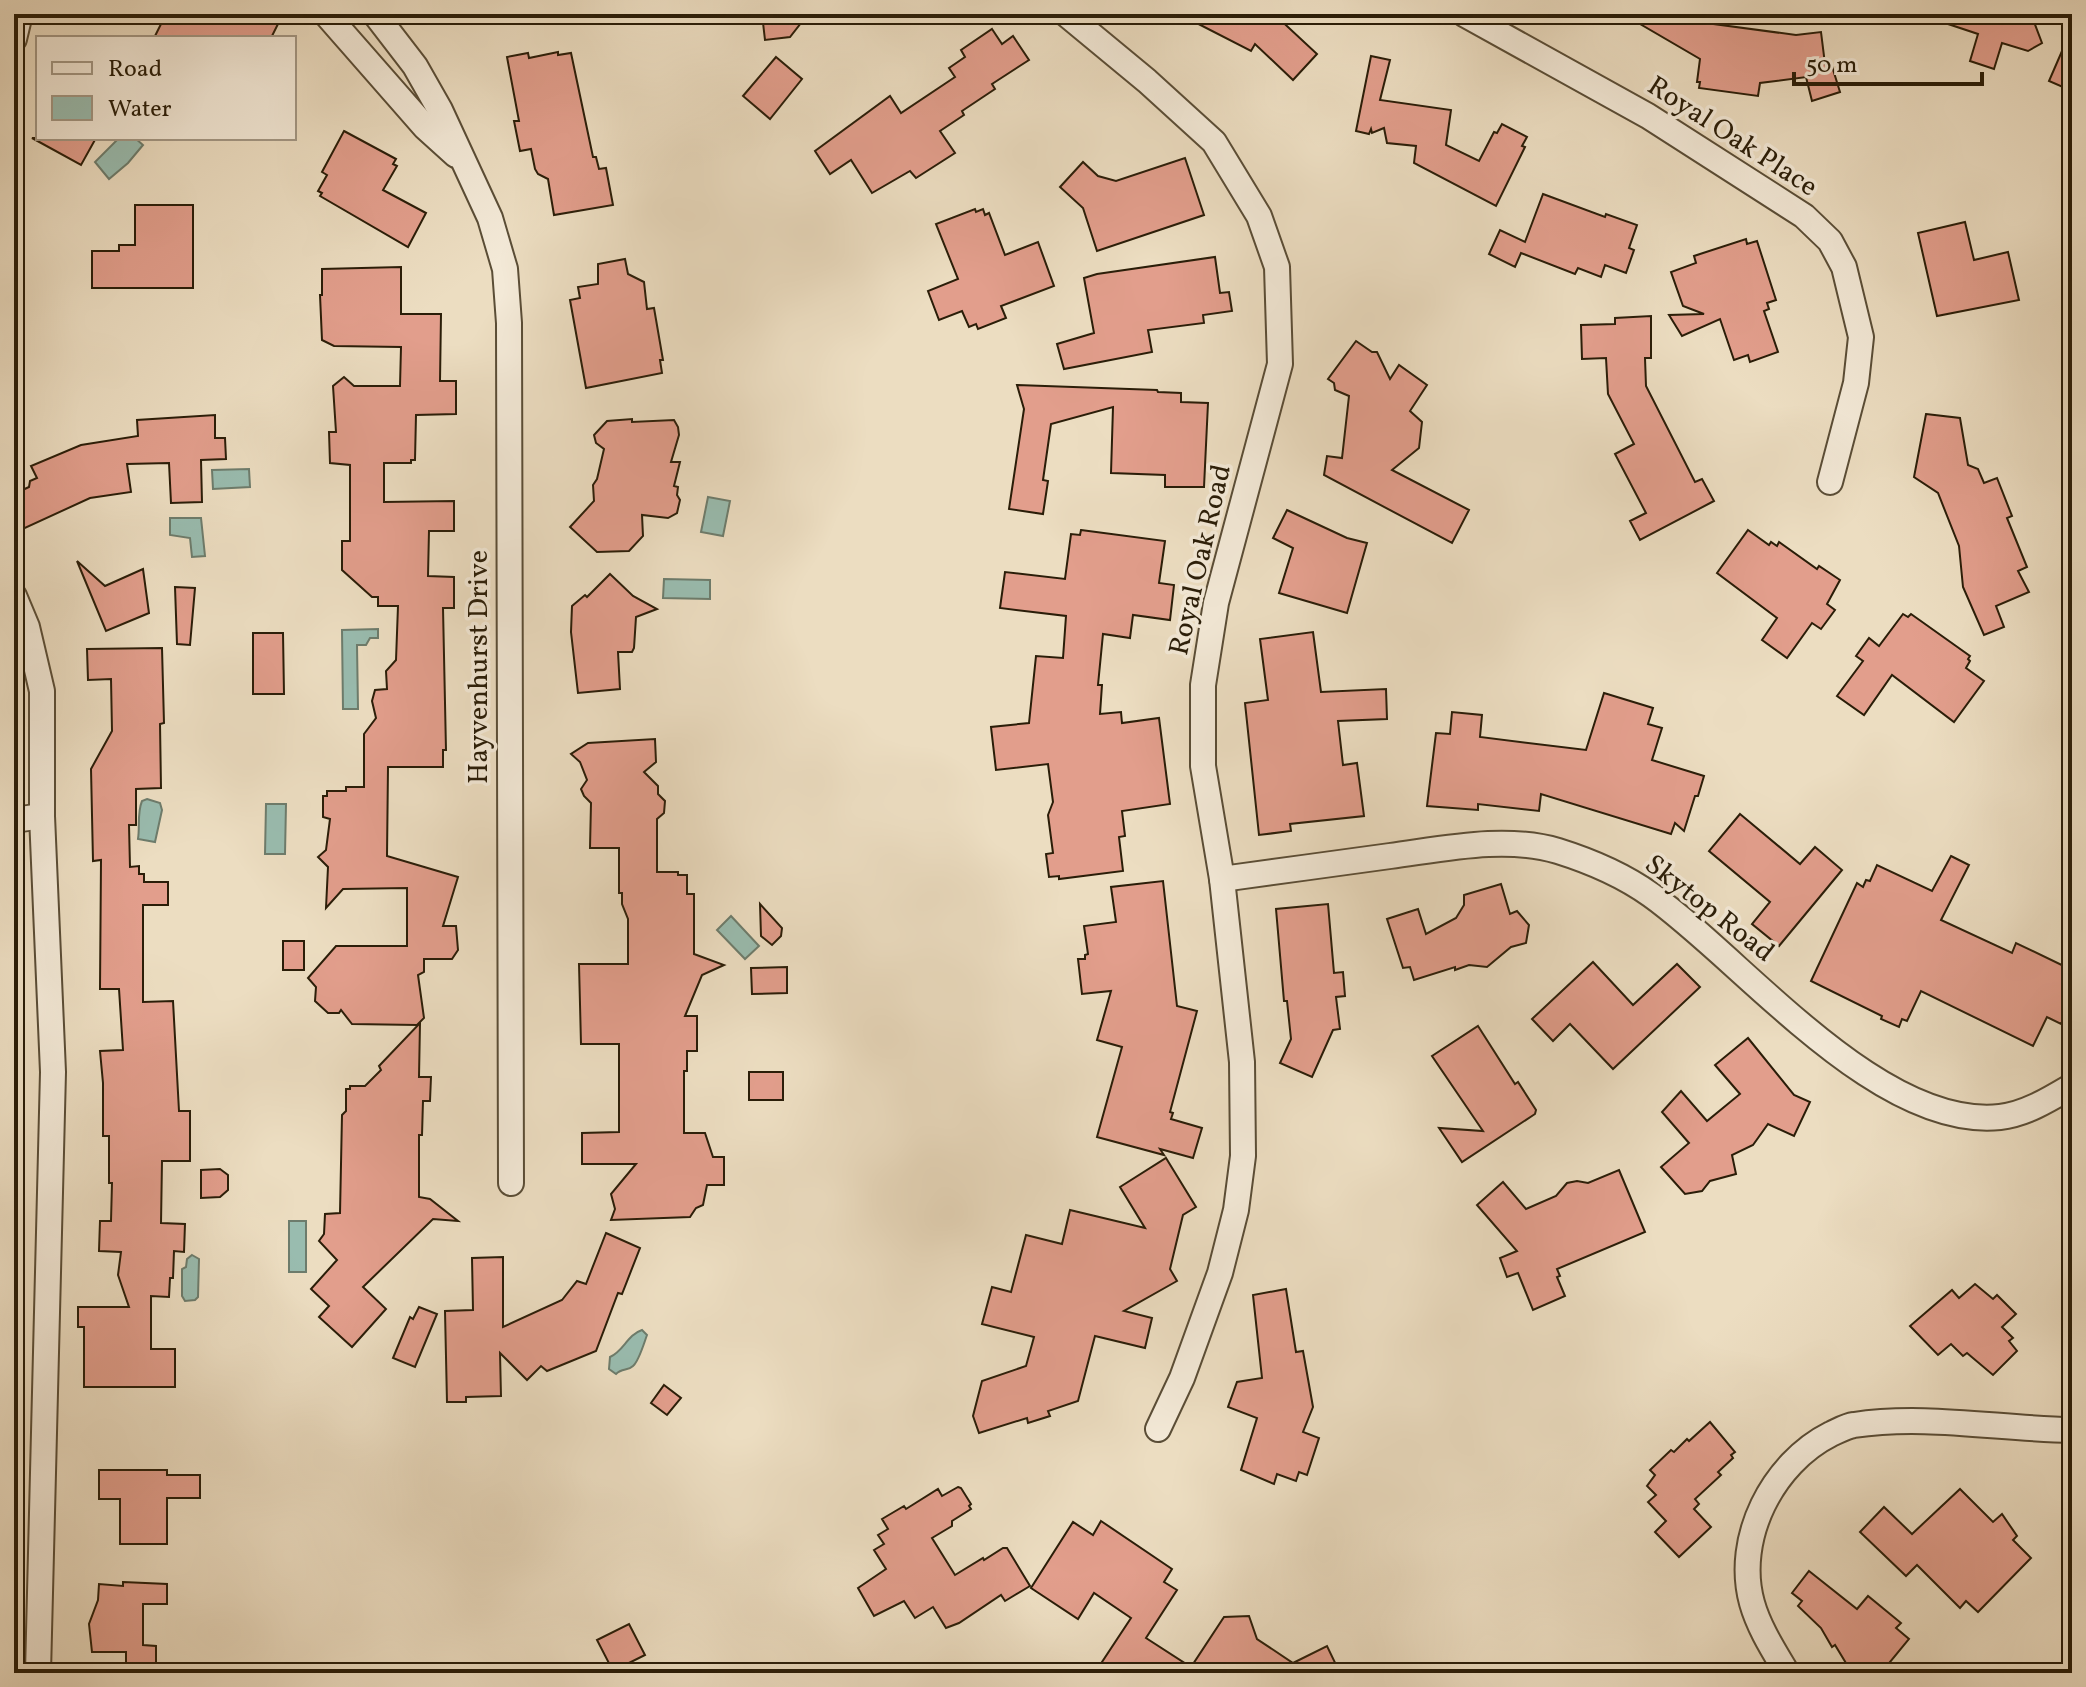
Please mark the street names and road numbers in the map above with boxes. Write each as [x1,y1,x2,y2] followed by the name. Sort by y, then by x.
[1639,67,1825,207] street label: Royal Oak Place
[1160,461,1242,659] street label: Royal Oak Road
[460,550,499,784] street label: Hayvenhurst Drive
[1636,846,1782,972] street label: Skytop Road

